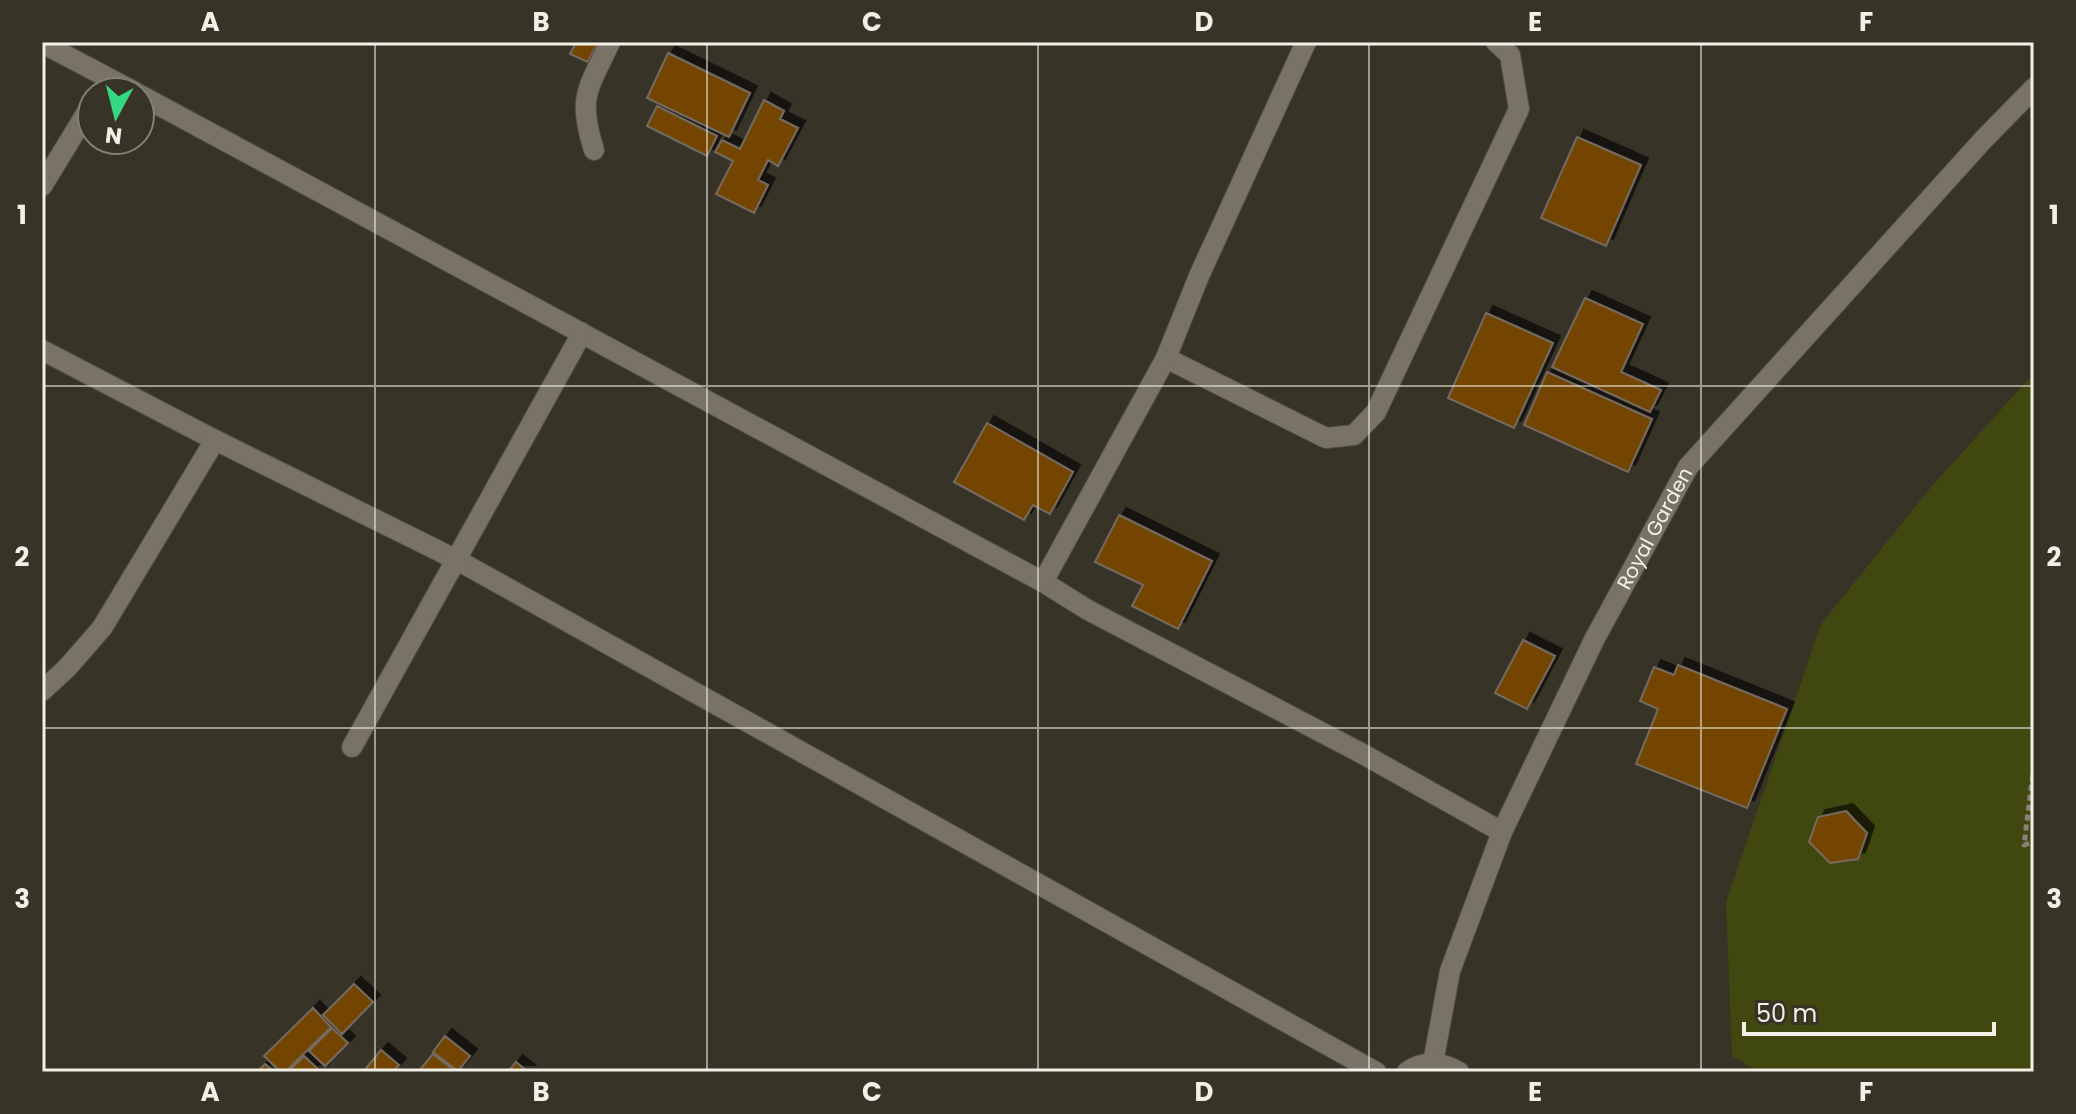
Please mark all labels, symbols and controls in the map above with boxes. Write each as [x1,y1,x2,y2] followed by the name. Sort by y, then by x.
[200,4,220,40] text: A
[532,4,550,40] text: B
[862,4,882,40] text: C
[1195,4,1214,40] text: D
[1528,4,1542,40] text: E
[1859,4,1873,40] text: F
[76,76,156,156] north arrow
[104,119,124,152] text: N
[17,197,27,233] text: 1
[2049,197,2059,233] text: 1
[1610,462,1699,594] street label: Royal Garden
[15,539,30,575] text: 2
[2047,539,2062,575] text: 2
[14,881,30,917] text: 3
[2046,881,2062,917] text: 3
[1744,986,1994,1036] scale bar
[1756,997,1817,1030] text: 50 m
[200,1074,220,1110] text: A
[532,1074,550,1110] text: B
[862,1074,882,1110] text: C
[1195,1074,1214,1110] text: D
[1528,1074,1542,1110] text: E
[1859,1074,1873,1110] text: F

